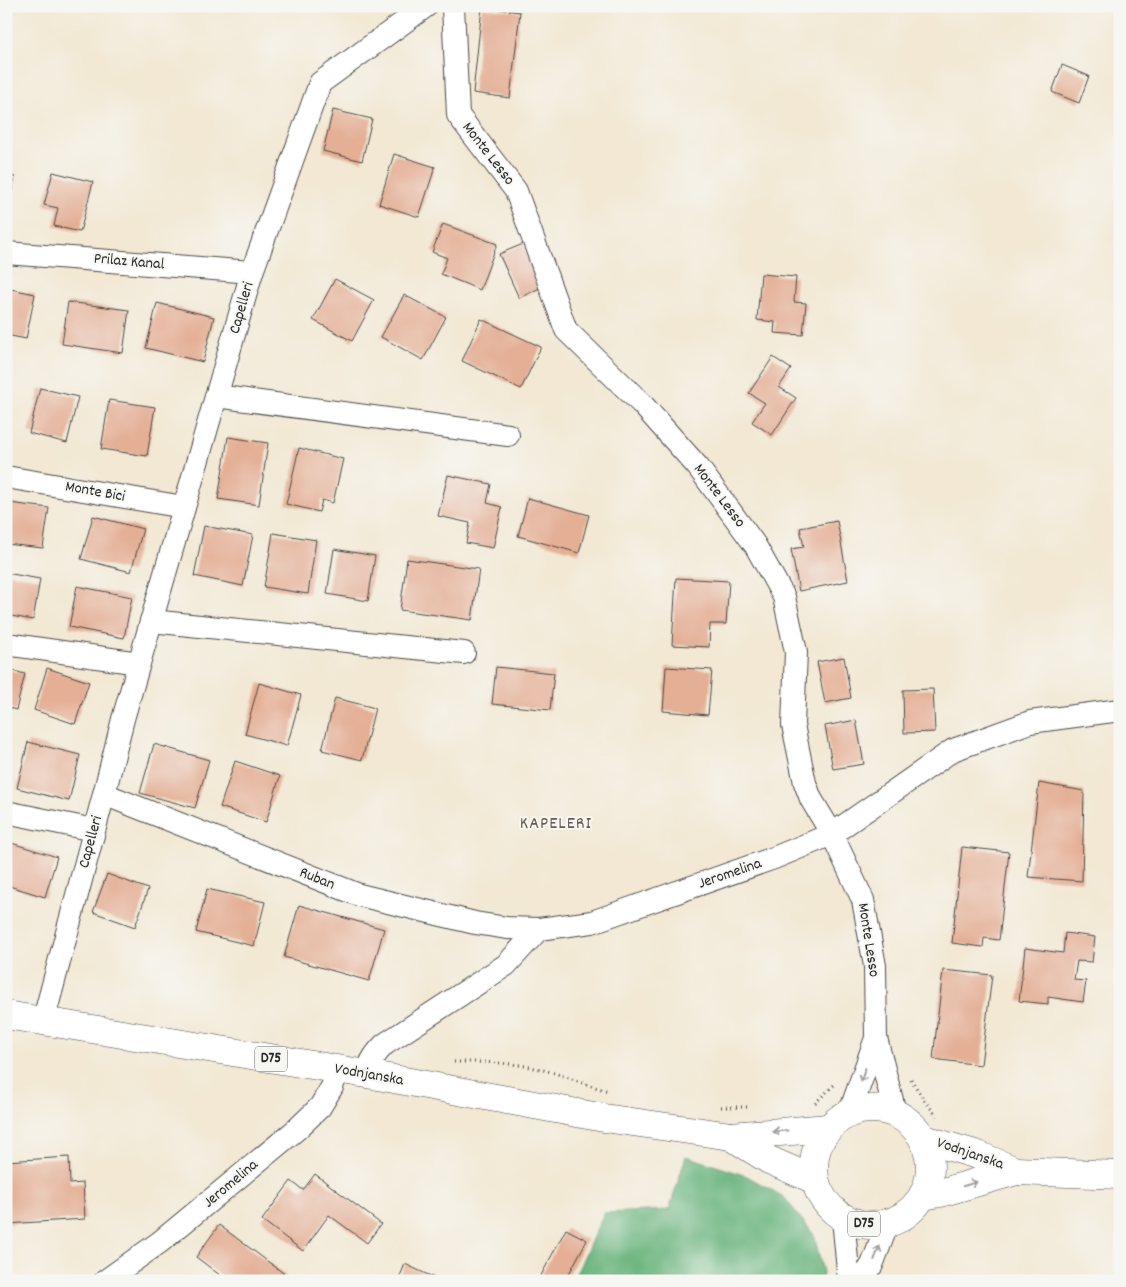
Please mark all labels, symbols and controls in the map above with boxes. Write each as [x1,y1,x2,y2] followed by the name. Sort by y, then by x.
[456,117,520,191] street label: Monte Lesso
[93,247,165,277] street label: Prilaz Kanal
[224,279,260,337] street label: Capelleri
[687,459,751,533] street label: Monte Lesso
[63,475,127,509] street label: Monte Bici
[520,812,592,837] district label: KAPELERI
[73,813,109,871] street label: Capelleri
[695,852,765,896] street label: Jeromelina
[296,861,338,897] street label: Ruban
[851,901,885,979] street label: Monte Lesso
[255,1046,287,1072] road number: D75
[333,1058,406,1092] street label: Vodnjanska
[858,1067,867,1083] one-way arrow
[772,1127,788,1136] one-way arrow
[933,1132,1007,1176] street label: Vodnjanska
[198,1154,264,1214] street label: Jeromelina
[961,1179,977,1189] one-way arrow
[848,1212,880,1236] road number: D75
[873,1246,882,1261] one-way arrow

